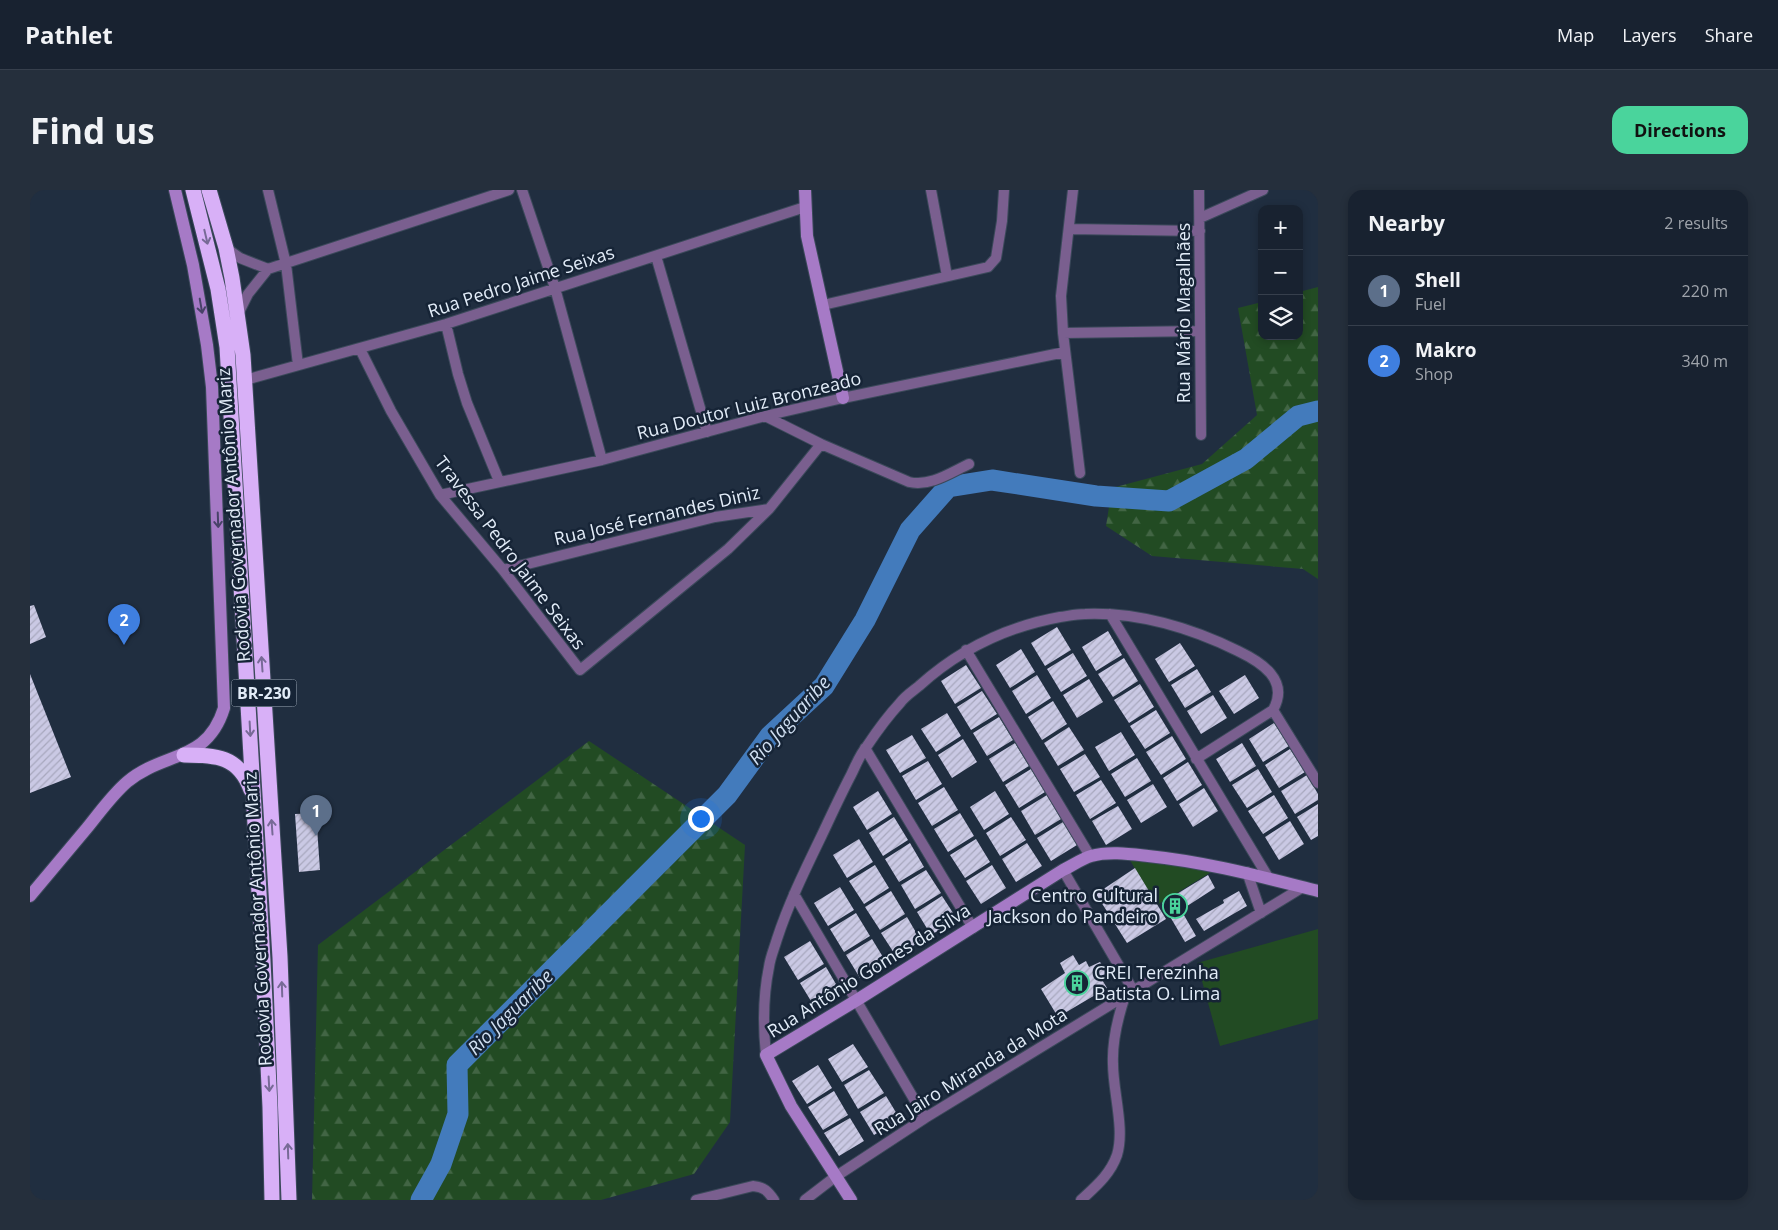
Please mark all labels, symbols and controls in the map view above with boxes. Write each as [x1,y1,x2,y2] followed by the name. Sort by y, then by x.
[25,18,113,51] text: Pathlet
[1557,23,1594,47] text: Map
[1622,23,1677,47] text: Layers
[1705,23,1753,47] text: Share
[1612,106,1748,154] button: Directions
[30,107,155,154] text: Find us
[1258,205,1303,340] map controls
[1258,205,1303,250] button: +
[1368,209,1445,237] text: Nearby
[1664,212,1728,234] text: 2 results
[1171,223,1195,403] street label: Rua Mário Magalhães
[202,229,211,245] one-way arrow
[424,240,617,323] street label: Rua Pedro Jaime Seixas
[1258,250,1303,295] button: −
[1415,267,1461,293] text: Shell
[1379,280,1389,302] text: 1
[1682,280,1728,302] text: 220 m
[1415,293,1446,315] text: Fuel
[1258,295,1303,340] button: layers
[196,298,206,314] one-way arrow
[1415,337,1477,363] text: Makro
[1379,350,1389,372] text: 2
[1682,350,1728,372] text: 340 m
[1415,363,1453,385] text: Shop
[634,366,863,445] street label: Rua Doutor Luiz Bronzeado
[211,367,255,663] street label: Rodovia Governador Antônio Mariz
[430,451,592,654] street label: Travessa Pedro Jaime Seixas
[551,480,762,550] street label: Rua José Fernandes Diniz
[213,512,223,528] one-way arrow
[108,604,140,645] pin: 2
[258,657,267,673] one-way arrow
[742,670,836,770] water label: Rio Jaguaribe
[232,679,296,706] road number: BR-230
[245,721,254,737] one-way arrow
[237,771,277,1067] street label: Rodovia Governador Antônio Mariz
[300,795,332,836] pin: 1
[688,806,714,832] your location
[268,819,277,835] one-way arrow
[986,883,1158,928] place label: Centro Cultural Jackson do Pandeiro
[1162,893,1188,919] building icon: Centro Cultural Jackson do Pandeiro
[762,898,975,1043] street label: Rua Antônio Gomes da Silva
[1094,960,1220,1005] place label: CREI Terezinha Batista O. Lima
[461,963,559,1061] water label: Rio Jaguaribe
[1064,970,1090,996] building icon: CREI Terezinha Batista O. Lima
[277,981,286,997] one-way arrow
[870,1002,1071,1140] street label: Rua Jairo Miranda da Mota
[265,1076,274,1092] one-way arrow
[283,1144,292,1160] one-way arrow

